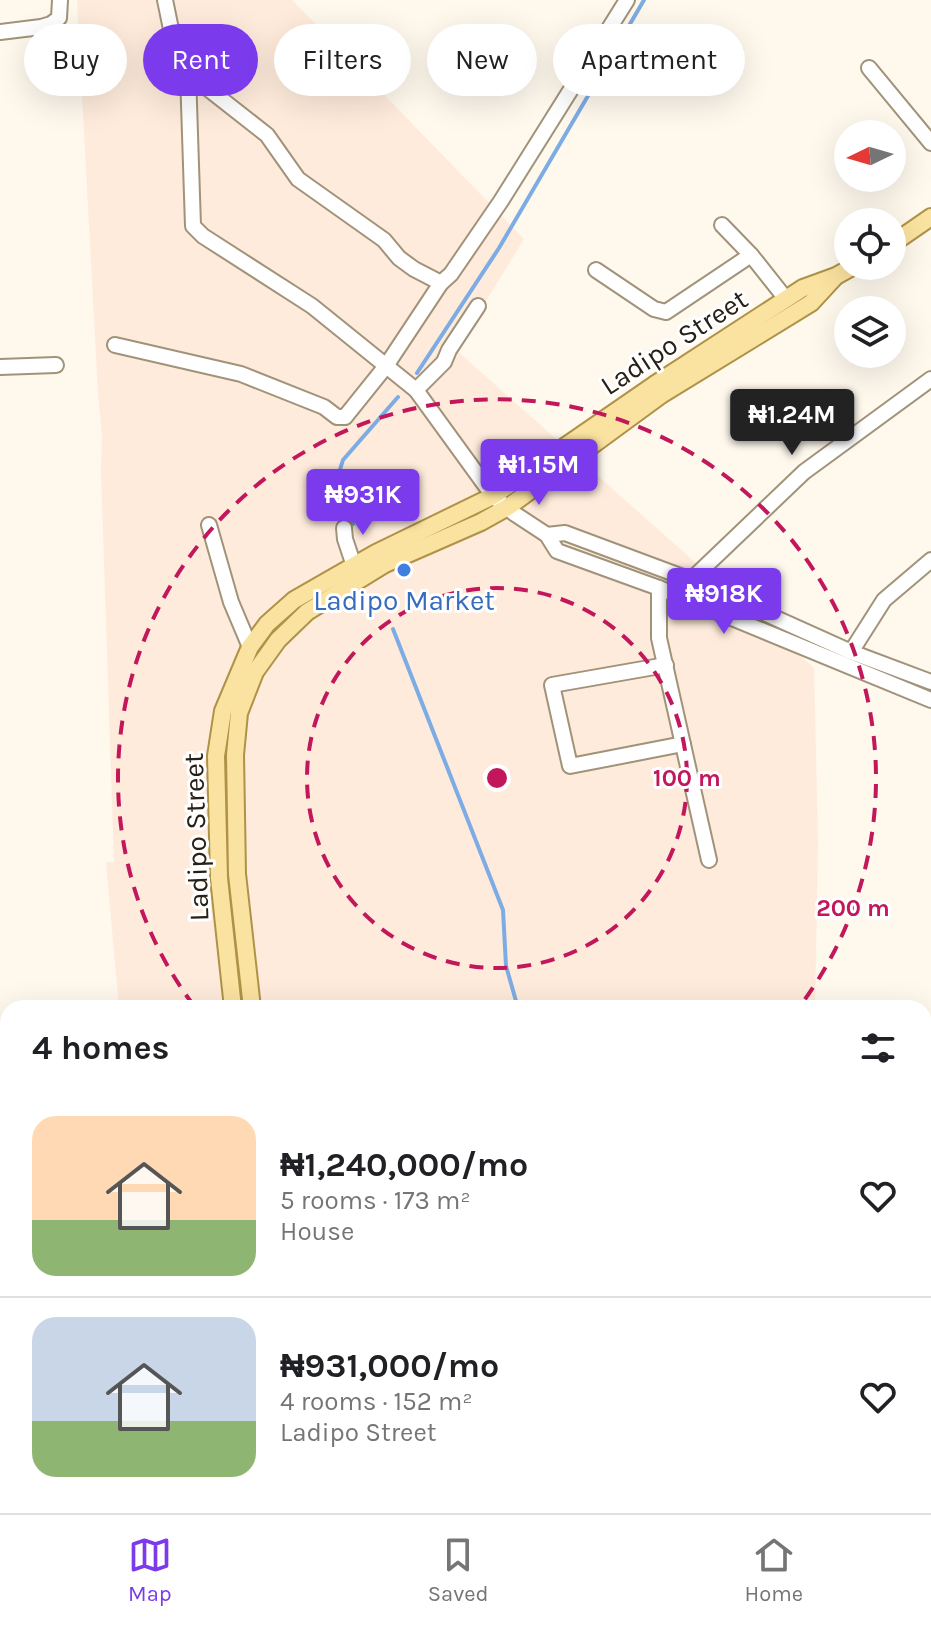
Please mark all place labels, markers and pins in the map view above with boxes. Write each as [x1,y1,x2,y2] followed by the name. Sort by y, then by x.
[727,389,857,457] pin: ₦1.24M
[474,439,604,507] pin: ₦1.15M
[307,469,419,537] pin: ₦931K
[395,561,413,579] marker: Ladipo Market
[668,568,780,636] pin: ₦918K
[313,584,495,617] place label: Ladipo Market
[483,764,511,792] centre of rings

